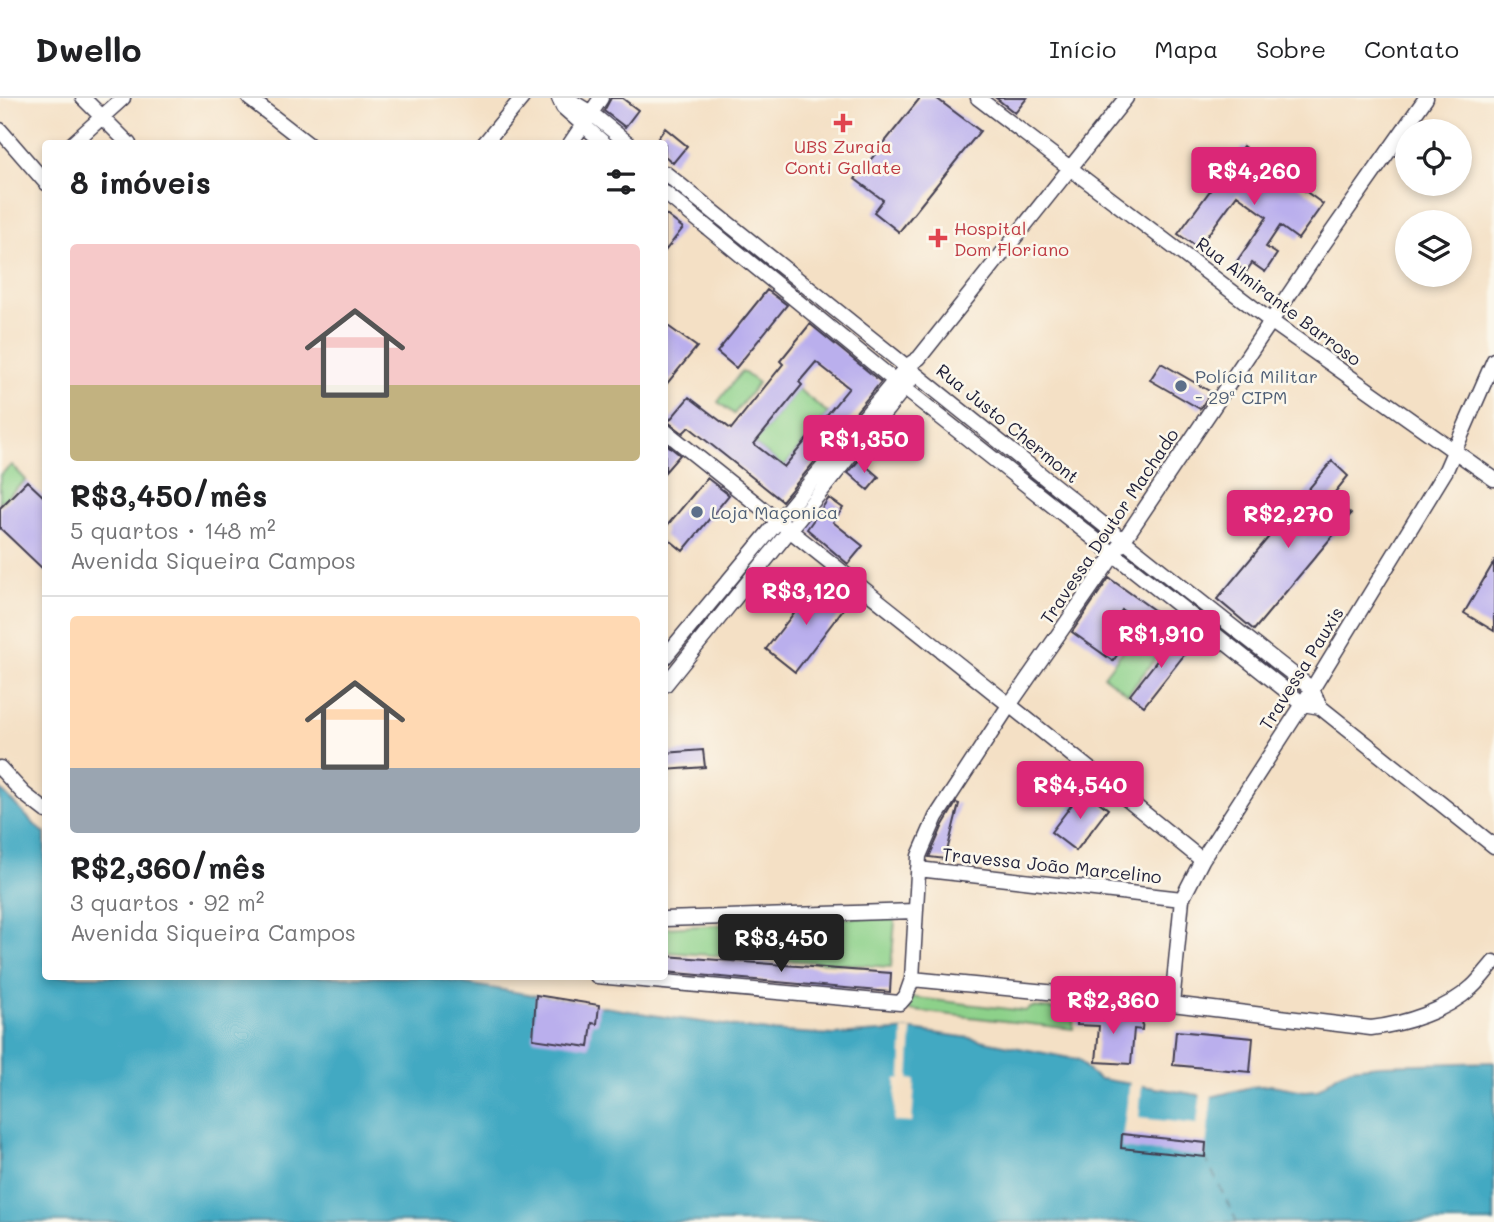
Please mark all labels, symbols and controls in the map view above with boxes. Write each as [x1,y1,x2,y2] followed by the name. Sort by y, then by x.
[35,27,142,70] text: Dwello
[1049,33,1116,64] text: Início
[1154,33,1218,64] text: Mapa
[1256,33,1326,64] text: Sobre
[1364,33,1459,64] text: Contato
[833,113,853,133] marker: UBS Zuraia Conti Gallate
[1395,119,1472,287] map controls
[1395,119,1472,196] button: locate
[785,134,901,179] place label: UBS Zuraia Conti Gallate
[1189,148,1319,207] pin: R$4,260
[1207,155,1301,185] text: R$4,260
[70,162,211,202] text: 8 imóveis
[602,163,640,201] icon: filters
[1395,210,1472,287] button: layers
[954,216,1069,261] place label: Hospital Dom Floriano
[928,228,948,248] marker: Hospital Dom Floriano
[1192,231,1367,371] street label: Rua Almirante Barroso
[292,290,418,416] icon: home
[932,358,1084,488] street label: Rua Justo Chermont
[1195,364,1318,409] place label: Polícia Militar - 29ª CIPM
[1173,378,1189,394] marker: Polícia Militar - 29ª CIPM
[799,416,929,475] pin: R$1,350
[819,423,909,453] text: R$1,350
[1034,423,1184,629] street label: Travessa Doutor Machado
[70,475,267,515] text: R$3,450/mês
[1223,490,1353,550] pin: R$2,270
[1243,498,1333,528] text: R$2,270
[711,500,838,524] place label: Loja Maçonica
[689,504,705,520] marker: Loja Maçonica
[70,515,276,545] text: 5 quartos · 148 m²
[70,545,356,575] text: Avenida Siqueira Campos
[741,568,871,627] pin: R$3,120
[762,575,850,605] text: R$3,120
[1253,602,1349,734] street label: Travessa Pauxis
[1096,610,1226,670] pin: R$1,910
[1118,618,1204,648] text: R$1,910
[292,662,418,788] icon: home
[1015,762,1145,821] pin: R$4,540
[1033,769,1127,799] text: R$4,540
[941,842,1163,888] street label: Travessa João Marcelino
[70,847,266,887] text: R$2,360/mês
[70,887,265,917] text: 3 quartos · 92 m²
[716,914,846,974] pin: R$3,450
[70,917,356,947] text: Avenida Siqueira Campos
[734,922,828,952] text: R$3,450
[1048,976,1178,1036] pin: R$2,360
[1067,984,1159,1014] text: R$2,360

